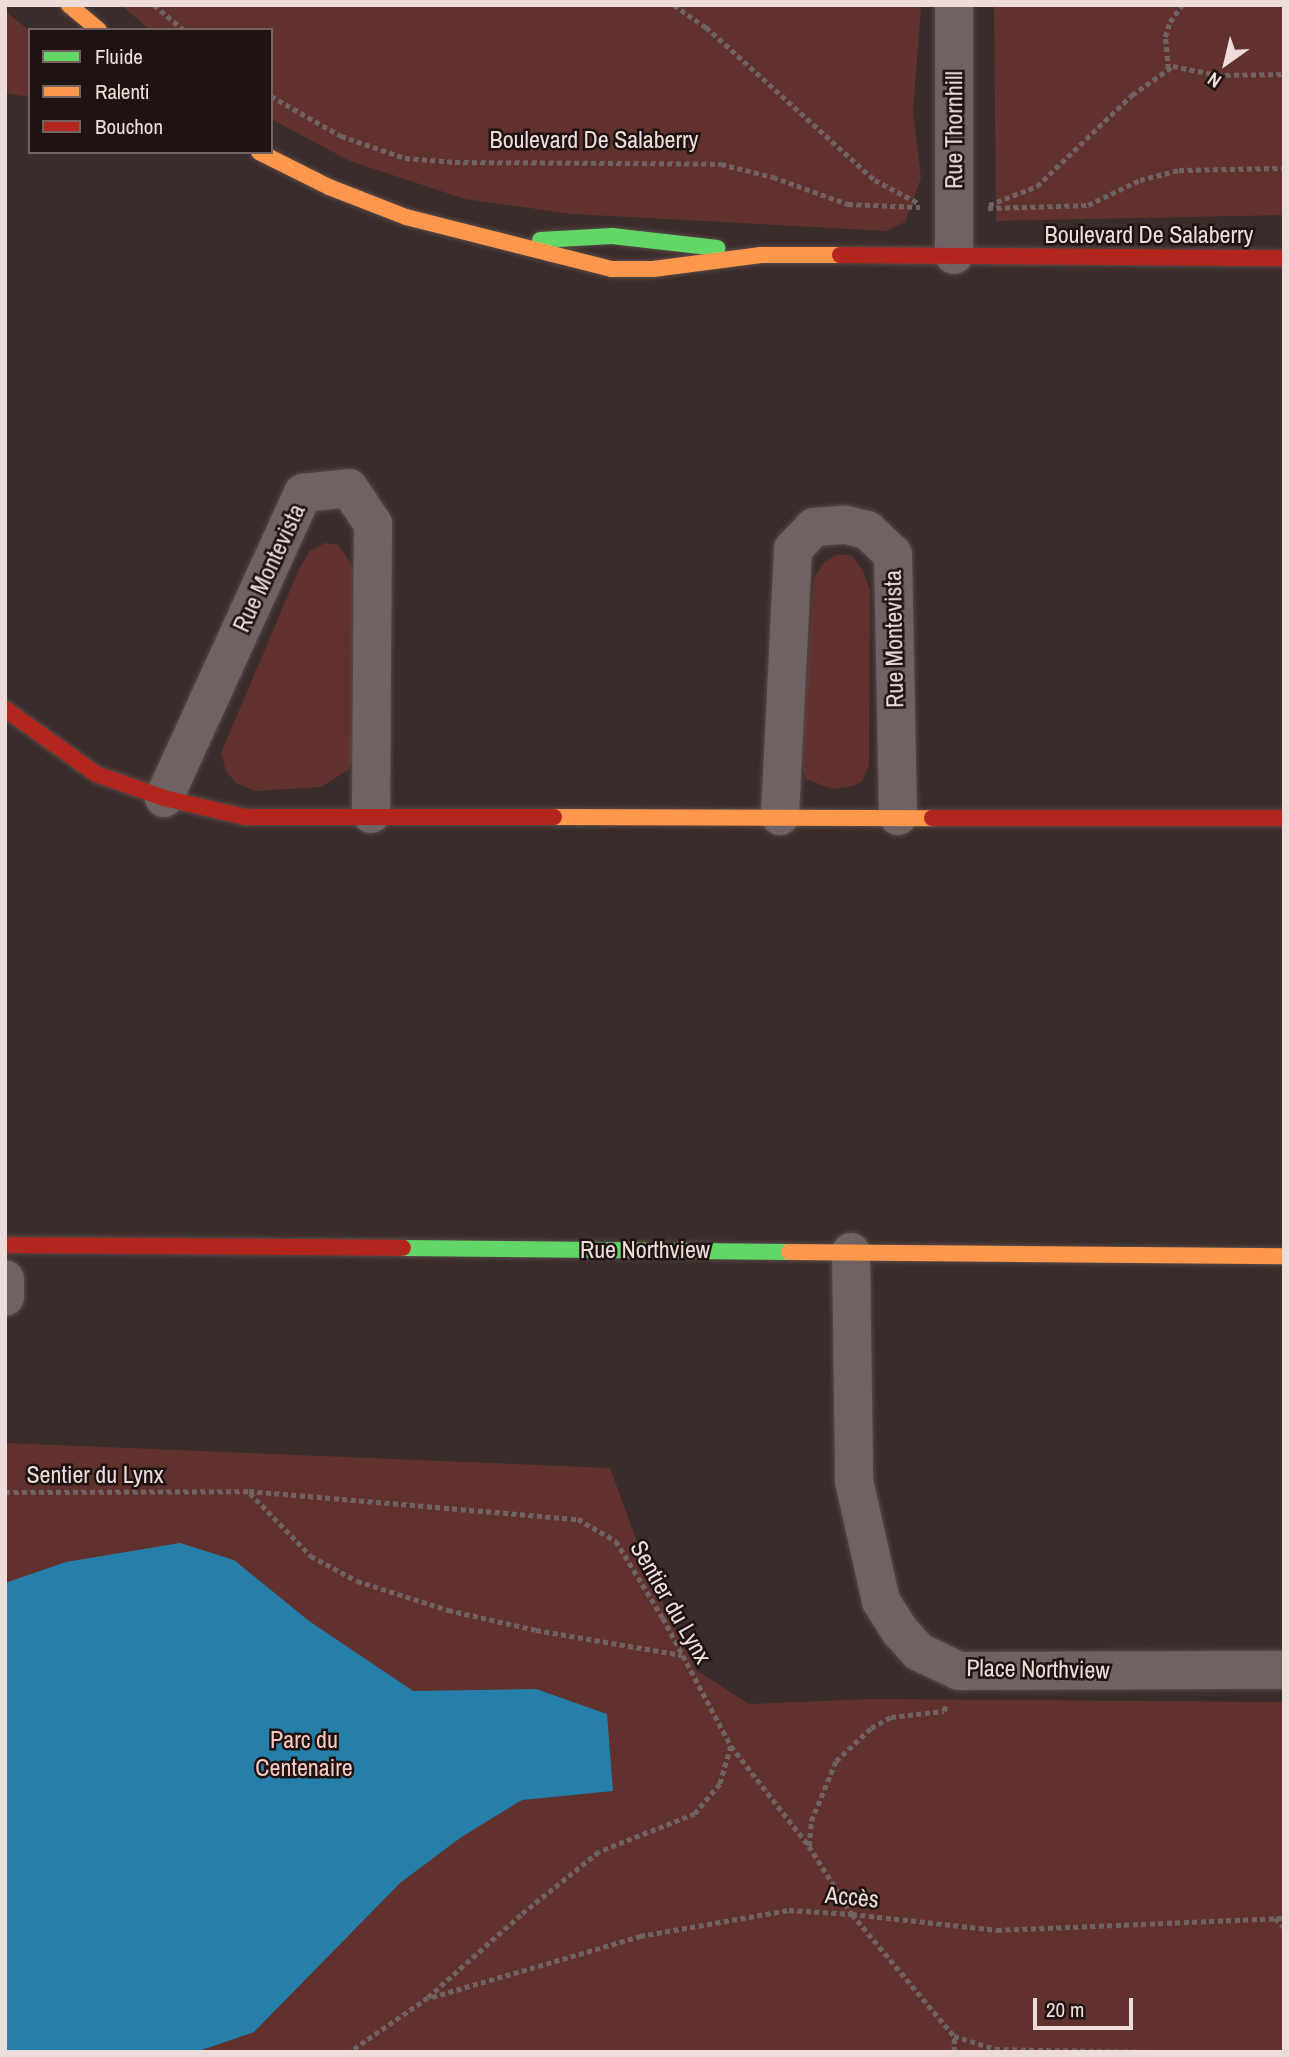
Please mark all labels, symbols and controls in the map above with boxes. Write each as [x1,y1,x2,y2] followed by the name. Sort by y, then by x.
[28,28,273,154] legend
[1191,28,1261,98] north arrow
[95,42,143,71] text: Fluide
[1202,66,1226,94] text: N
[940,71,968,189] street label: Rue Thornhill
[95,77,150,106] text: Ralenti
[95,112,163,141] text: Bouchon
[490,126,698,154] street label: Boulevard De Salaberry
[1045,221,1253,249] street label: Boulevard De Salaberry
[227,499,311,637] street label: Rue Montevista
[878,570,910,708] street label: Rue Montevista
[580,1236,710,1264] street label: Rue Northview
[26,1461,164,1489] street label: Sentier du Lynx
[624,1535,718,1669] street label: Sentier du Lynx
[966,1653,1110,1685] street label: Place Northview
[255,1726,353,1782] park label: Parc du Centenaire
[824,1880,880,1914] street label: Accès
[1037,1983,1137,2027] scale bar
[1046,1995,1084,2024] text: 20 m

